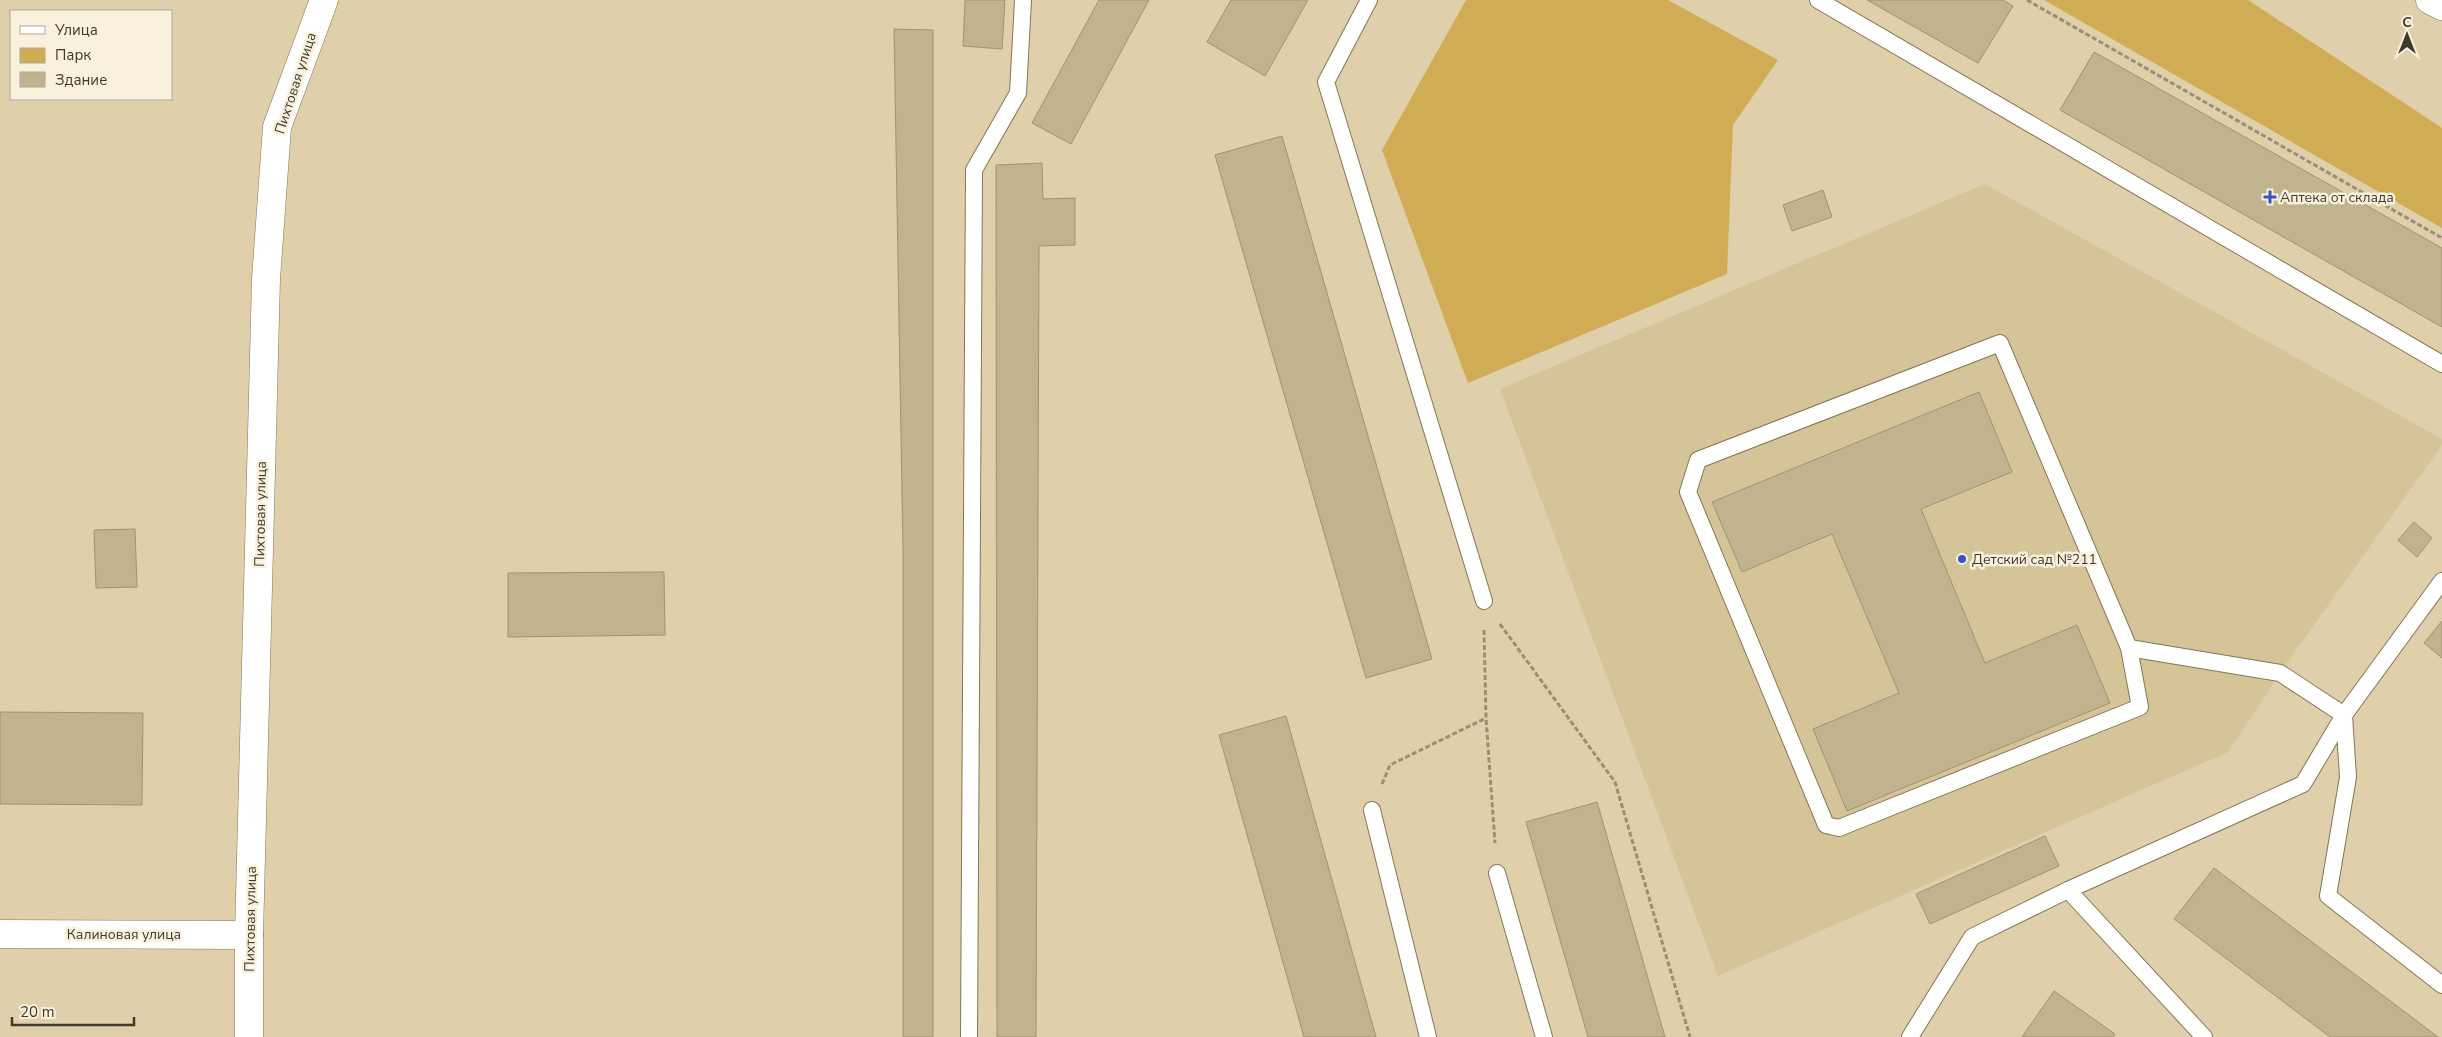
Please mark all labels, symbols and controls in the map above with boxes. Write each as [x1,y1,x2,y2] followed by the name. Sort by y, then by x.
[10,10,172,100] legend
[2382,10,2432,60] north arrow
[2402,13,2412,32] text: С
[54,20,98,40] text: Улица
[270,30,321,136] street label: Пихтовая улица
[55,45,91,65] text: Парк
[55,70,107,90] text: Здание
[2280,188,2394,207] place label: Аптека от склада
[2264,191,2276,203] marker: Аптека от склада
[250,461,271,567] street label: Пихтовая улица
[1972,550,2097,569] place label: Детский сад №211
[1956,553,1968,565] marker: Детский сад №211
[240,866,261,972] street label: Пихтовая улица
[67,925,181,944] street label: Калиновая улица
[12,994,135,1026] scale bar
[20,1002,55,1022] text: 20 m

